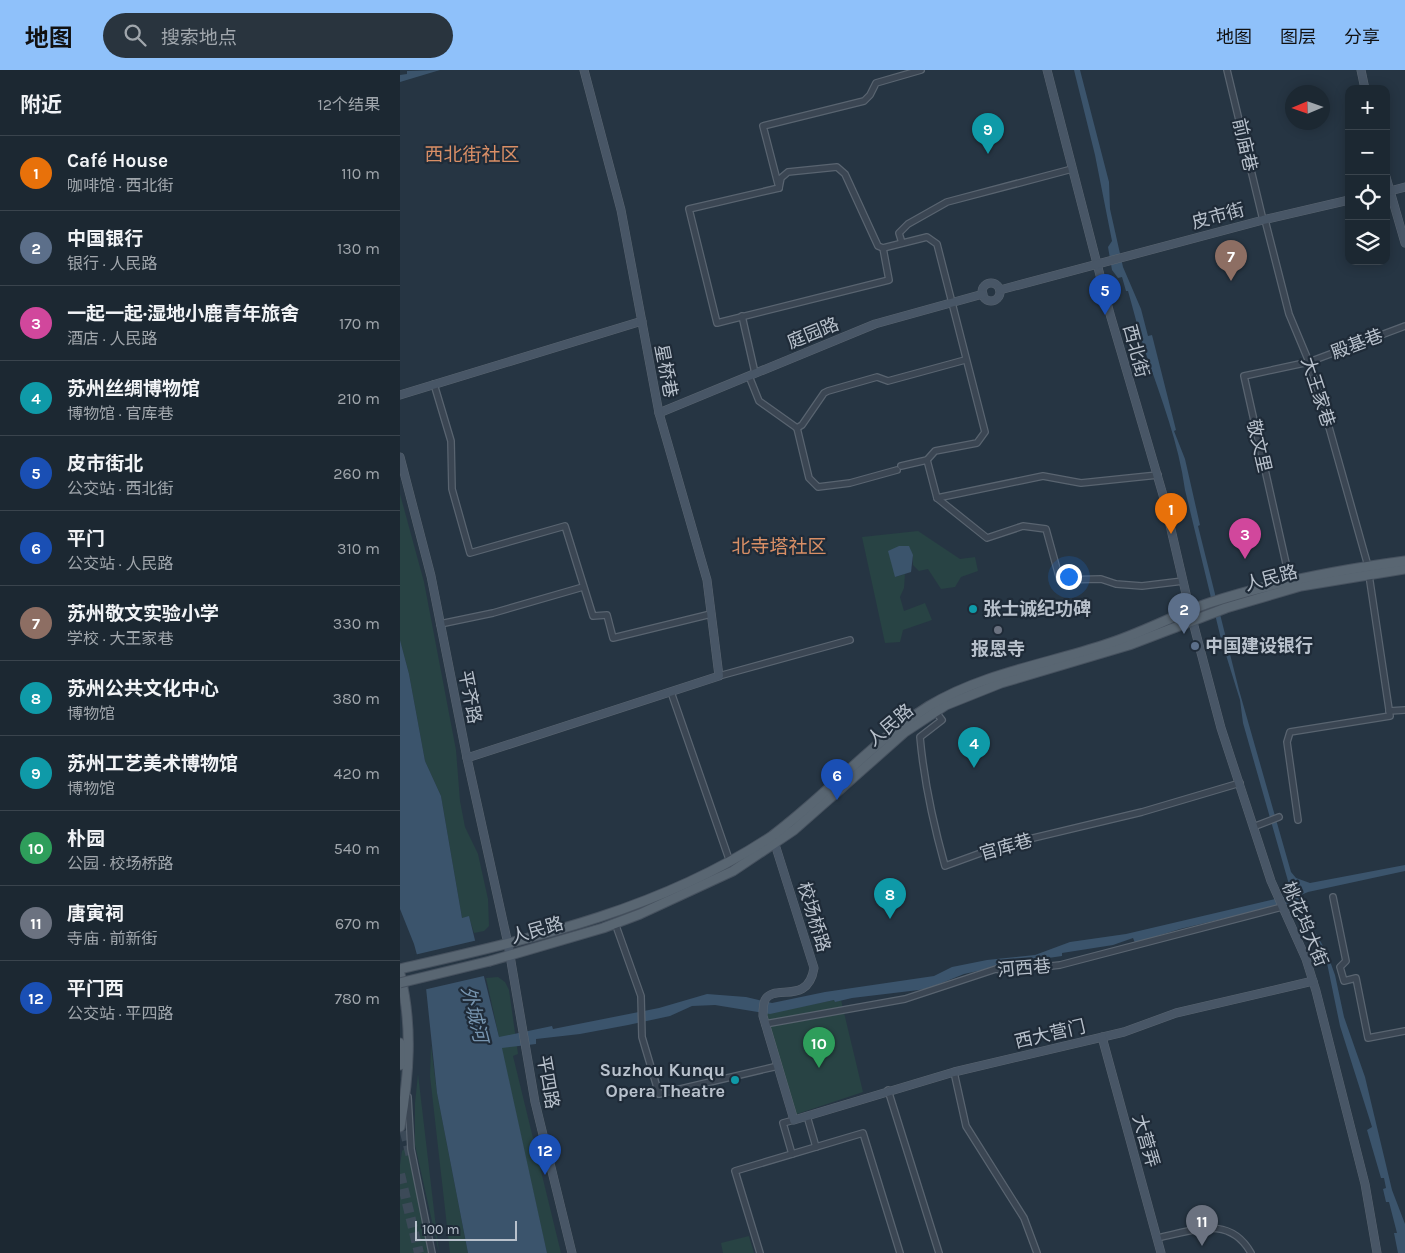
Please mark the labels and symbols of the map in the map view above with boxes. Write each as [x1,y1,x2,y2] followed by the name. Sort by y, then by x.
[1285,85,1330,130] north arrow
[972,113,1004,154] pin: 9
[1228,116,1262,174] street label: 前庙巷
[424,144,520,166] district label: 西北街社区
[1189,198,1247,234] street label: 皮市街
[1215,240,1247,281] pin: 7
[1089,274,1121,315] pin: 5
[784,313,842,353] street label: 庭园路
[1118,322,1154,380] street label: 西北街
[1328,324,1386,364] street label: 殿基巷
[650,342,682,400] street label: 星桥巷
[1296,354,1340,430] street label: 大王家巷
[1242,417,1276,475] street label: 敬文里
[1155,493,1187,534] pin: 1
[1229,518,1261,559] pin: 3
[731,536,827,558] district label: 北寺塔社区
[1242,560,1300,596] street label: 人民路
[1056,564,1082,590] your location
[1168,593,1200,634] pin: 2
[983,598,1091,620] place label: 张士诚纪功碑
[967,603,979,615] marker: 张士诚纪功碑
[992,624,1004,636] marker: 报恩寺
[1205,635,1313,657] place label: 中国建设银行
[971,638,1025,660] place label: 报恩寺
[1189,640,1201,652] marker: 中国建设银行
[454,668,486,726] street label: 平齐路
[862,699,918,751] street label: 人民路
[958,727,990,768] pin: 4
[821,759,853,800] pin: 6
[977,829,1035,865] street label: 官库巷
[874,878,906,919] pin: 8
[1277,878,1333,970] street label: 桃花坞大街
[793,879,835,955] street label: 校场桥路
[508,912,566,948] street label: 人民路
[996,955,1052,981] street label: 河西巷
[456,984,493,1048] water label: 外城河
[1012,1015,1088,1053] street label: 西大营门
[803,1027,835,1068] pin: 10
[532,1054,564,1110] street label: 平四路
[600,1059,725,1102] place label: Suzhou Kunqu Opera Theatre
[729,1074,741,1086] marker: Suzhou Kunqu Opera Theatre
[1128,1112,1164,1170] street label: 大营弄
[529,1134,561,1175] pin: 12
[1186,1205,1218,1246] pin: 11
[415,1218,518,1241] scale bar

